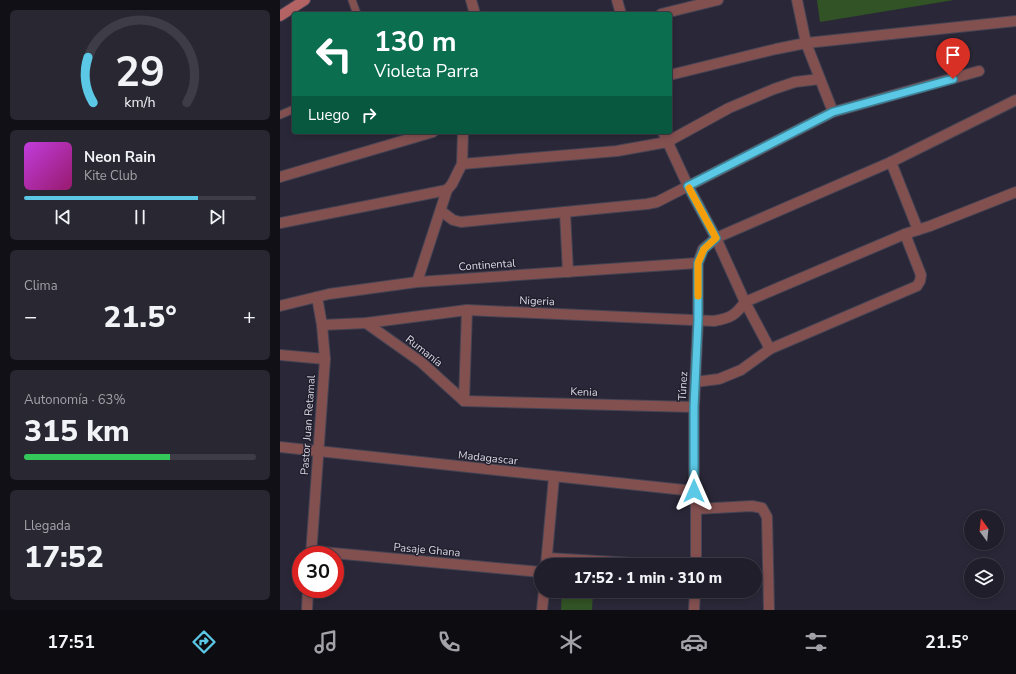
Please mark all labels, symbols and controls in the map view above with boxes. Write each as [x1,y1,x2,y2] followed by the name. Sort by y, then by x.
[374,23,457,61] text: 130 m
[308,28,360,80] icon: left
[936,38,970,79] pin
[115,44,165,101] text: 29
[942,44,964,66] icon: arrive
[374,59,479,83] text: Violeta Parra
[124,93,156,112] text: km/h
[358,104,380,126] icon: right
[308,105,350,125] text: Luego
[84,147,156,167] text: Neon Rain
[84,167,137,185] text: Kite Club
[52,206,74,228] icon: previous
[129,206,151,228] icon: pause
[206,206,228,228] icon: next
[458,255,517,274] street label: Continental
[24,277,58,295] text: Clima
[519,293,555,309] street label: Nigeria
[103,297,177,338] text: 21.5°
[24,302,37,332] text: −
[243,302,256,332] text: +
[402,332,446,370] street label: Rumanía
[675,371,691,401] street label: Túnez
[297,374,319,476] street label: Pastor Juan Retamal
[570,384,598,400] street label: Kenia
[24,391,125,409] text: Autonomía · 63%
[24,411,130,452] text: 315 km
[457,447,519,469] street label: Madagascar
[673,470,715,512] position arrow
[964,510,1004,550] north arrow
[964,510,1004,598] map controls
[24,517,71,535] text: Llegada
[24,537,104,578] text: 17:52
[393,540,461,560] street label: Pasaje Ghana
[292,546,344,598] speed limit sign: 30
[964,558,1004,598] button: layers
[574,568,722,588] text: 17:52 · 1 min · 310 m
[190,628,218,656] icon: directions
[312,628,340,656] icon: music
[435,628,463,656] icon: phone
[557,628,585,656] icon: climate
[680,628,708,656] icon: car
[802,628,830,656] icon: filters
[47,630,95,654] text: 17:51
[925,630,969,654] text: 21.5°

